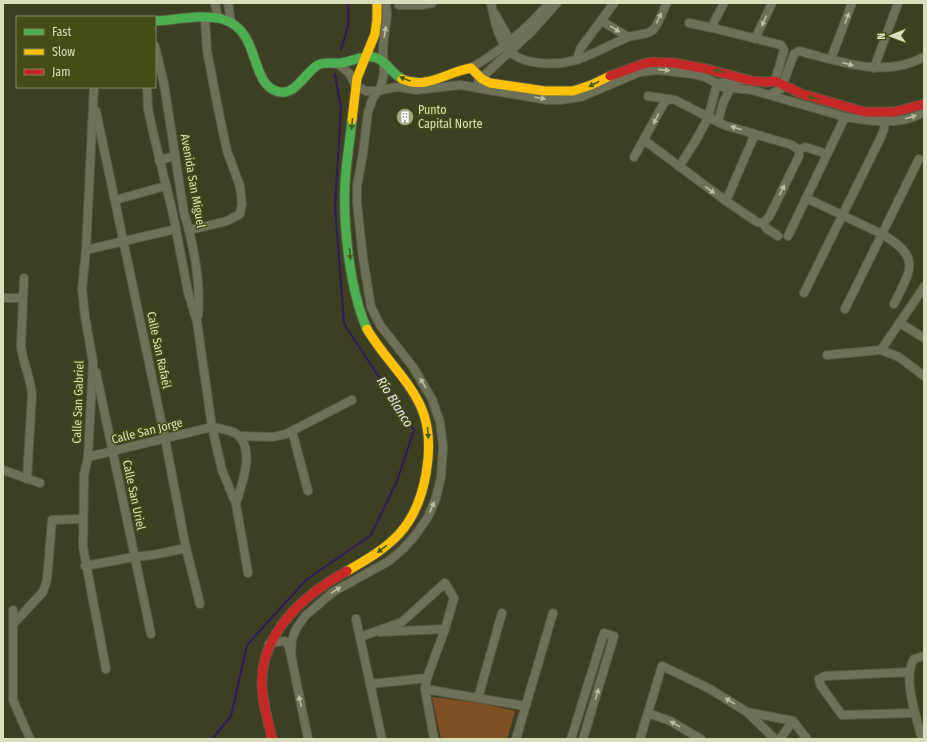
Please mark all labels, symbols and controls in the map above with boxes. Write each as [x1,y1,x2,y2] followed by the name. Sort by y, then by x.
[844,12,850,24] one-way arrow
[656,13,662,24] one-way arrow
[761,15,767,27] one-way arrow
[16,16,156,88] legend
[871,16,911,56] north arrow
[52,25,71,39] text: Fast
[610,25,620,33] one-way arrow
[382,26,388,38] one-way arrow
[875,33,888,40] text: N
[52,45,75,59] text: Slow
[842,61,854,67] one-way arrow
[52,65,70,79] text: Jam
[658,67,670,74] one-way arrow
[712,68,725,74] one-way arrow
[398,76,410,82] one-way arrow
[588,80,600,87] one-way arrow
[808,95,820,101] one-way arrow
[534,96,546,102] one-way arrow
[418,103,482,131] place label: Punto Capital Norte
[395,107,415,127] building icon: Punto Capital Norte
[652,113,659,125] one-way arrow
[905,114,917,120] one-way arrow
[348,118,355,130] one-way arrow
[730,125,742,131] one-way arrow
[178,133,208,229] street label: Avenida San Miguel
[779,184,786,196] one-way arrow
[705,186,716,194] one-way arrow
[346,248,353,260] one-way arrow
[144,310,174,390] street label: Calle San Rafaél
[70,360,86,444] street label: Calle San Gabriel
[374,374,416,430] water label: Río Blanco
[419,377,426,389] one-way arrow
[110,415,184,447] street label: Calle San Jorge
[424,427,431,439] one-way arrow
[120,459,148,531] street label: Calle San Uriel
[429,501,435,513] one-way arrow
[377,545,388,553] one-way arrow
[331,587,342,594] one-way arrow
[594,688,600,700] one-way arrow
[297,695,303,707] one-way arrow
[725,697,735,705] one-way arrow
[669,720,681,727] one-way arrow

